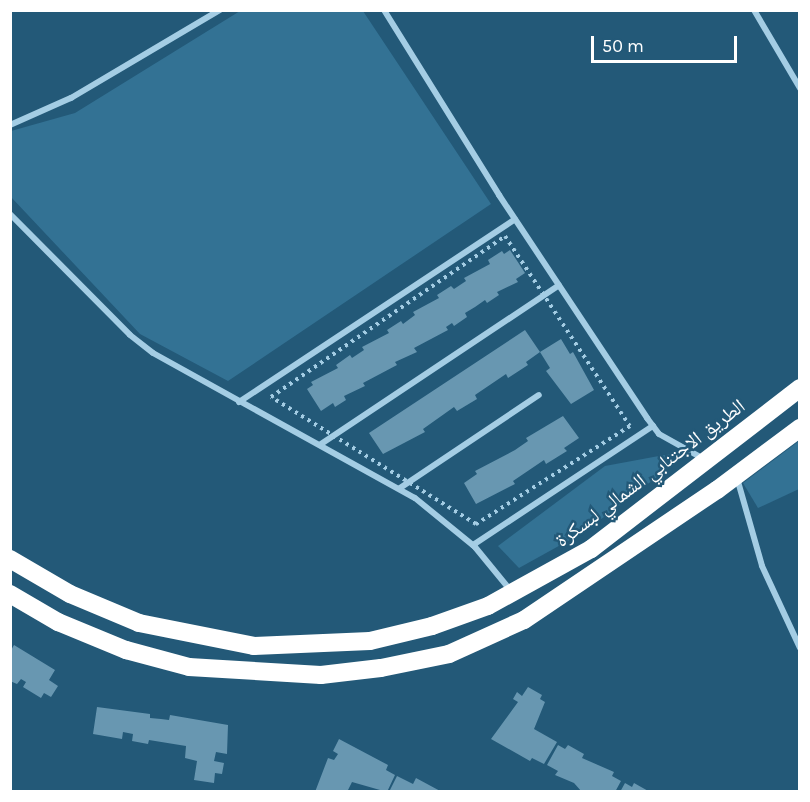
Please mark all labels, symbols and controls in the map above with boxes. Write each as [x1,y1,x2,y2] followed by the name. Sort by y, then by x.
[594,24,740,62] scale bar
[602,35,644,57] text: 50 m
[550,394,750,552] street label: الطريق الاجتنابي الشمالي لبسكرة

